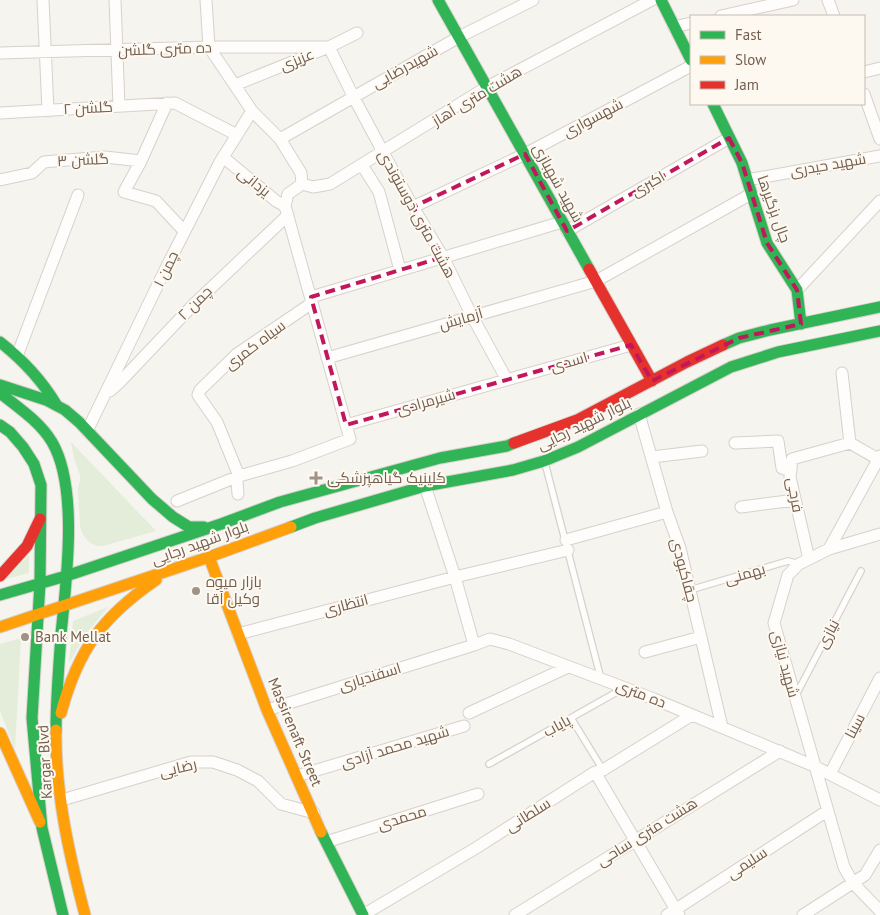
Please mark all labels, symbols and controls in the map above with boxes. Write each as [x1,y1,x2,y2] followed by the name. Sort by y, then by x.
[690,15,865,105] legend
[735,25,762,44] text: Fast
[118,37,212,61] street label: ده متری گلشن
[368,41,442,93] street label: شهیدرضایی
[277,44,317,76] street label: عزیزی
[735,50,766,69] text: Slow
[428,61,526,131] street label: هشت متری آهاز
[734,75,759,94] text: Jam
[559,94,627,142] street label: شهسواری
[63,97,113,119] street label: گلشن ۲
[528,140,588,226] street label: شهید شهبازی
[373,146,461,282] street label: هشت متری دوستوندی
[788,148,868,182] street label: شهید حیدری
[57,149,109,171] street label: گلشن ۳
[233,163,275,201] street label: یزدانی
[628,166,668,202] street label: اکبری
[753,172,795,246] street label: چال بزگیرها
[149,248,183,290] street label: چمن ۱
[173,281,217,325] street label: چمن ۲
[437,303,485,335] street label: آزمایش
[220,316,290,374] street label: سیاه کمری
[548,347,590,377] street label: اسدی
[394,384,458,420] street label: شیرمرادی
[534,393,634,455] street label: بلوار شهید رجایی
[327,468,446,488] place label: کلینیک گیاهپزشکی
[309,471,323,485] marker: کلینیک گیاهپزشکی
[782,476,808,514] street label: فرجی
[149,516,251,570] street label: بلوار شهید رجایی
[666,536,702,604] street label: چقاکبودی
[722,559,768,589] street label: بهمنی
[206,572,262,609] place label: بازار میوه وکیل آقا
[190,585,202,597] marker: بازار میوه وکیل آقا
[321,589,371,621] street label: انتظاری
[812,616,844,652] street label: نیازی
[35,627,111,646] place label: Bank Mellat
[766,628,804,700] street label: شهید نیازی
[19,631,31,643] marker: Bank Mellat
[336,658,404,696] street label: اسفندیاری
[264,675,327,789] street label: Massirenaft Street
[613,675,669,713] street label: ده متری
[540,710,574,742] street label: پایاب
[840,710,869,742] street label: سینا
[338,721,452,773] street label: شهید محمد آزادی
[33,724,56,800] street label: Kargar Blvd
[157,754,199,782] street label: رضایی
[502,793,554,837] street label: سلطانی
[593,793,701,871] street label: هشت متری ساحی
[375,801,429,835] street label: محمدی
[723,842,771,884] street label: سلیمی

